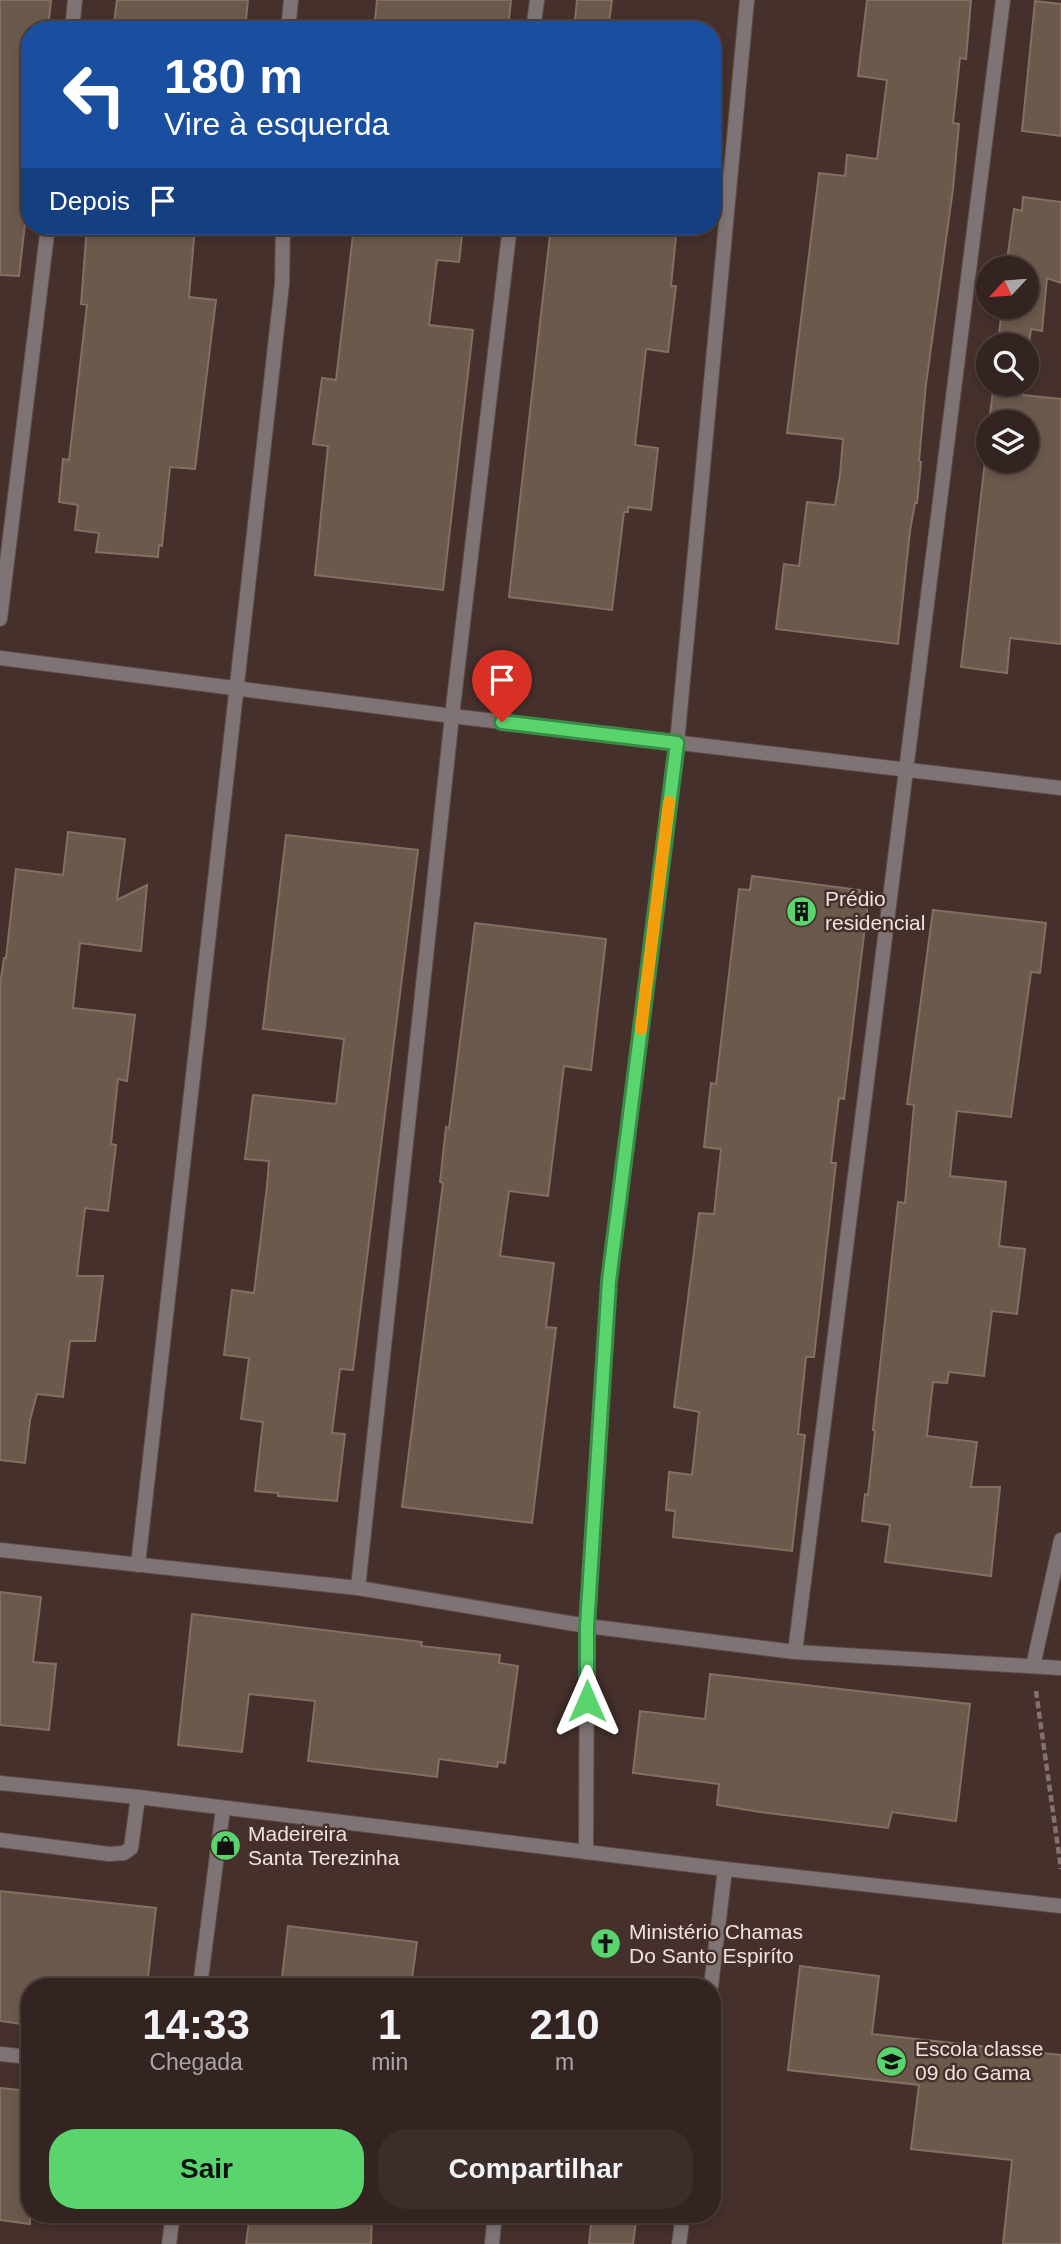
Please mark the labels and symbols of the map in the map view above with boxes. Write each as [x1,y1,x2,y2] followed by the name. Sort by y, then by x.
[976,256,1040,318] north arrow
[472,650,532,722] pin
[825,887,925,934] place label: Prédio residencial
[785,894,819,928] building icon: Prédio residencial
[550,1664,624,1738] position arrow
[248,1822,400,1869] place label: Madeireira Santa Terezinha
[208,1829,242,1863] shop icon: Madeireira Santa Terezinha
[629,1920,803,1967] place label: Ministério Chamas Do Santo Espiríto
[589,1927,623,1961] church icon: Ministério Chamas Do Santo Espiríto
[915,2037,1043,2084] place label: Escola classe 09 do Gama
[875,2044,909,2078] school or university icon: Escola classe 09 do Gama

